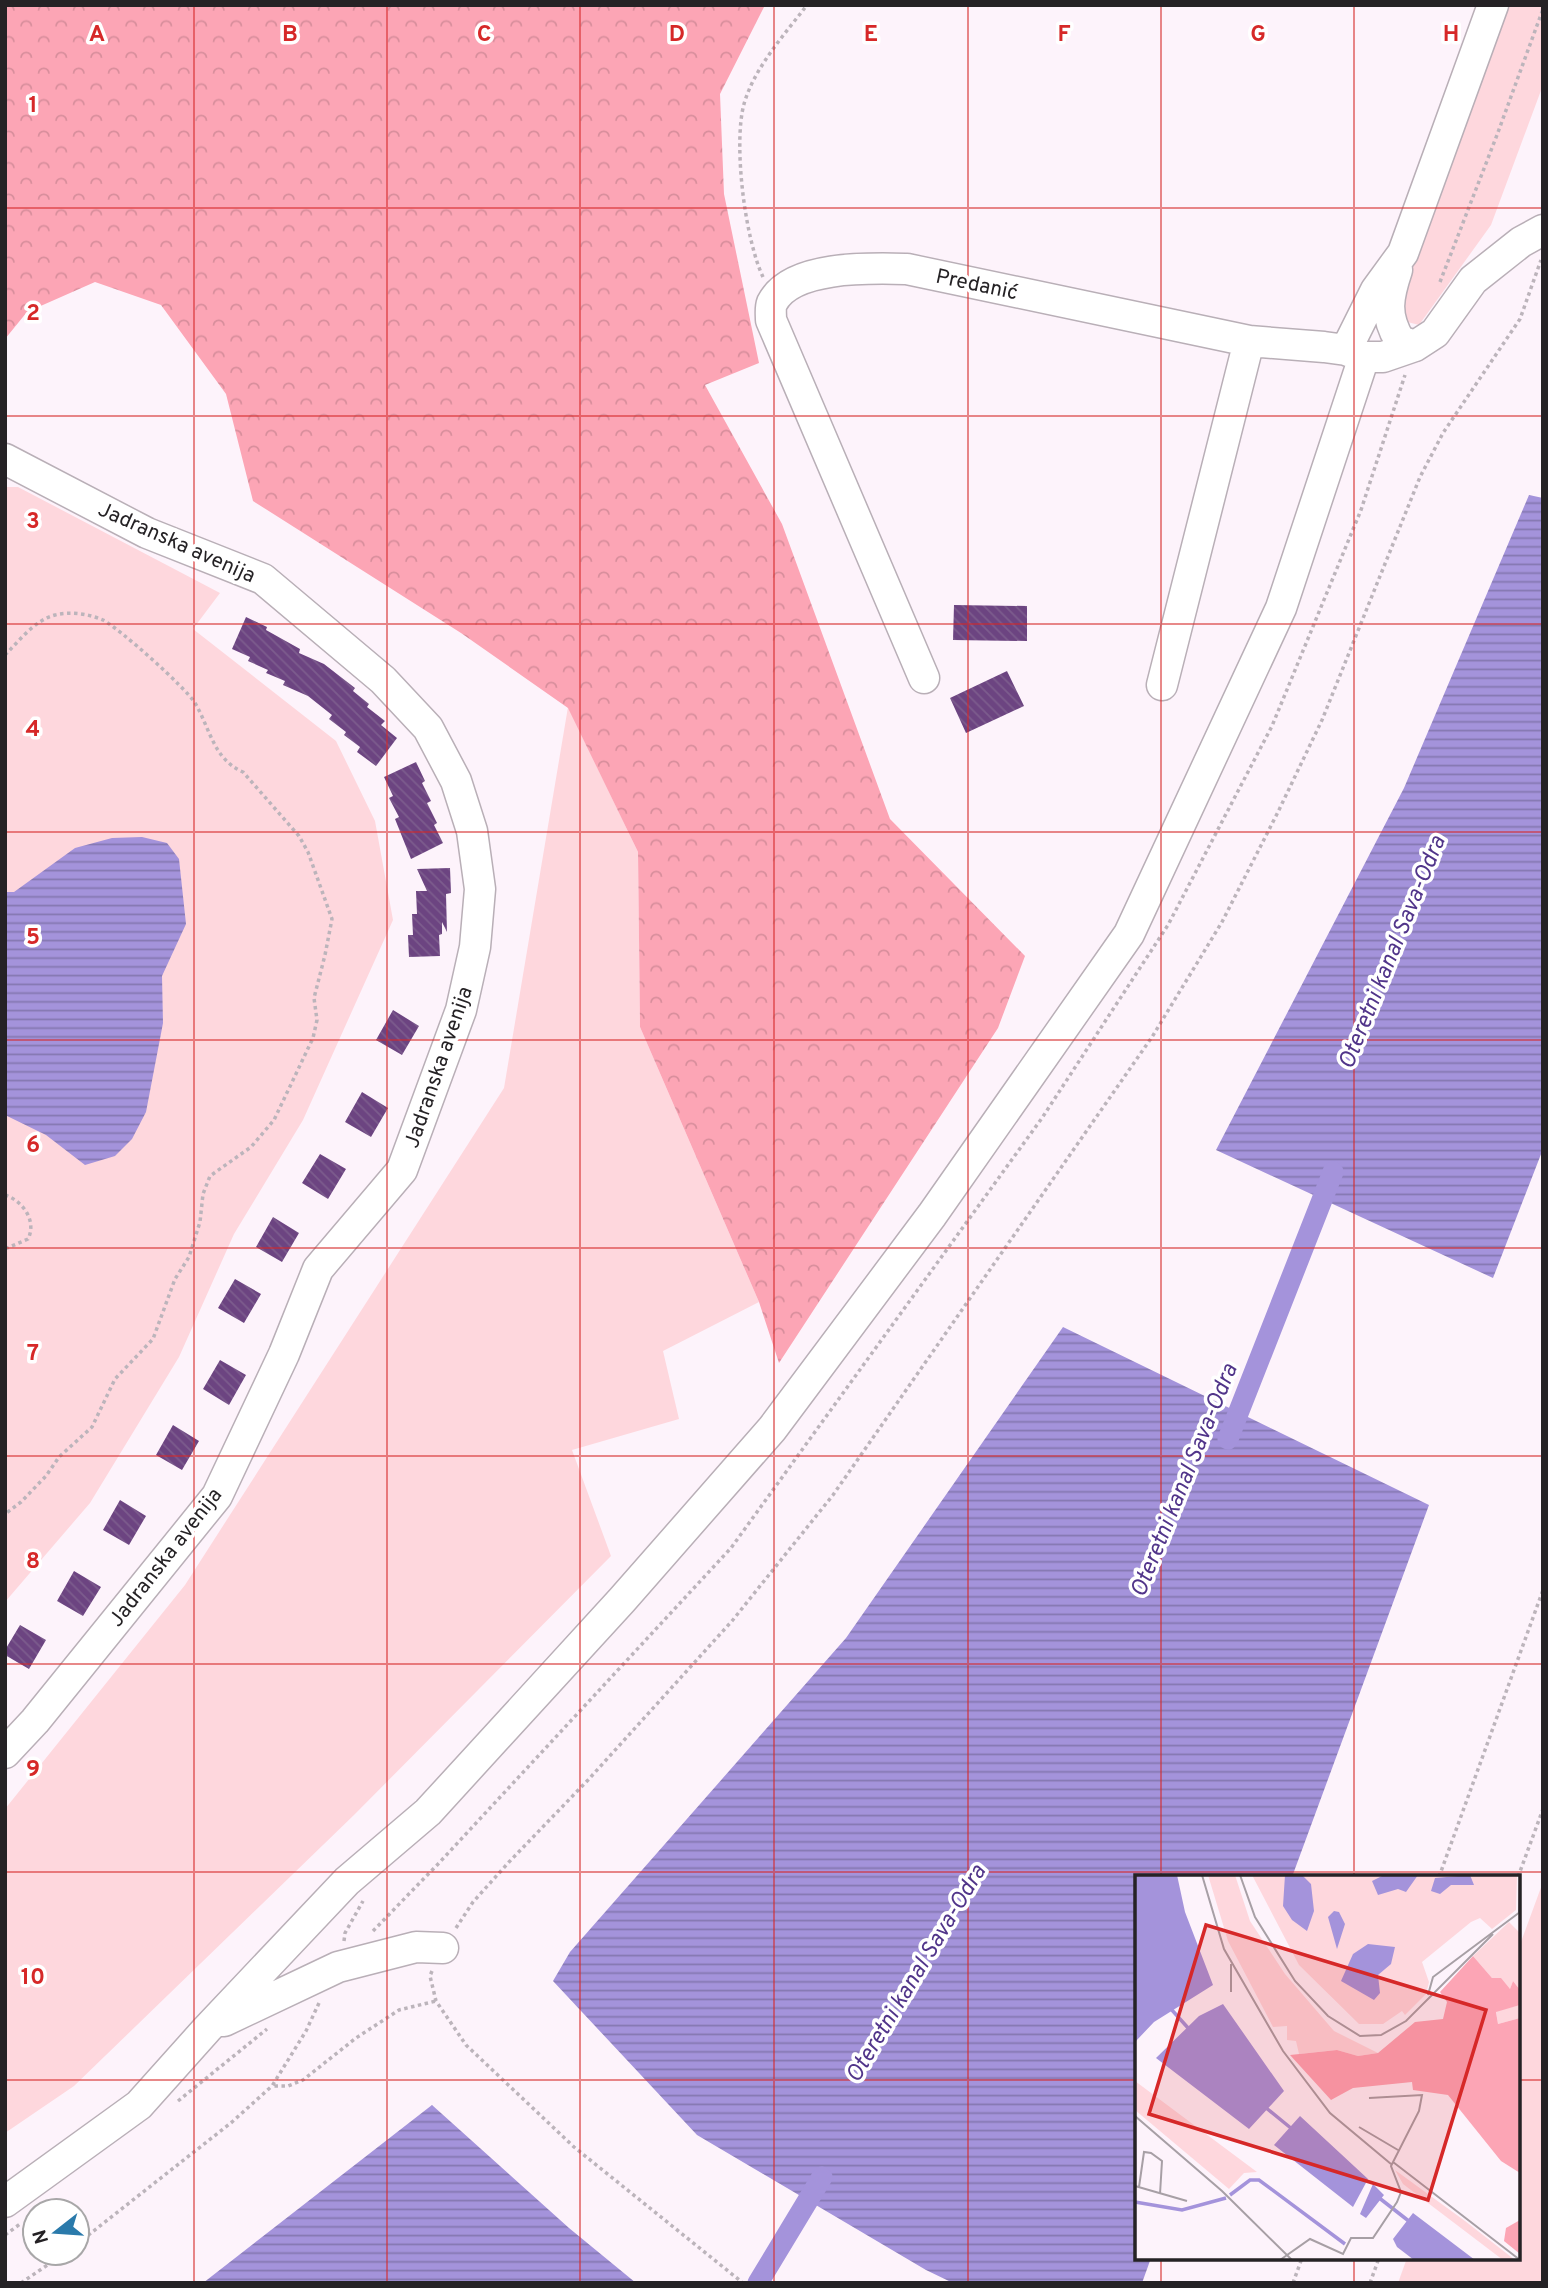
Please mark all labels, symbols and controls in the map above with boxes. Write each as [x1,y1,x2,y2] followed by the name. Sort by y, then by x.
[89,21,105,50] text: A
[282,21,298,50] text: B
[477,21,491,50] text: C
[669,21,685,50] text: D
[864,21,878,50] text: E
[1057,21,1071,50] text: F
[1250,21,1266,50] text: G
[1443,21,1459,50] text: H
[28,92,38,121] text: 1
[933,264,1020,307] street label: Predanić
[26,300,40,329] text: 2
[94,497,259,590] street label: Jadranska avenija
[26,508,40,537] text: 3
[26,716,40,745] text: 4
[1333,832,1454,1074] water label: Oteretni kanal Sava-Odra
[26,924,40,953] text: 5
[399,983,480,1152] street label: Jadranska avenija
[26,1132,40,1161] text: 6
[27,1340,39,1369] text: 7
[1125,1360,1246,1602] water label: Oteretni kanal Sava-Odra
[103,1483,229,1633] street label: Jadranska avenija
[26,1548,40,1577] text: 8
[26,1756,40,1785] text: 9
[841,1860,994,2089] water label: Oteretni kanal Sava-Odra
[1135,1875,1520,2260] inset map
[21,1964,45,1993] text: 10
[21,2197,91,2267] north arrow
[28,2226,55,2246] text: N

